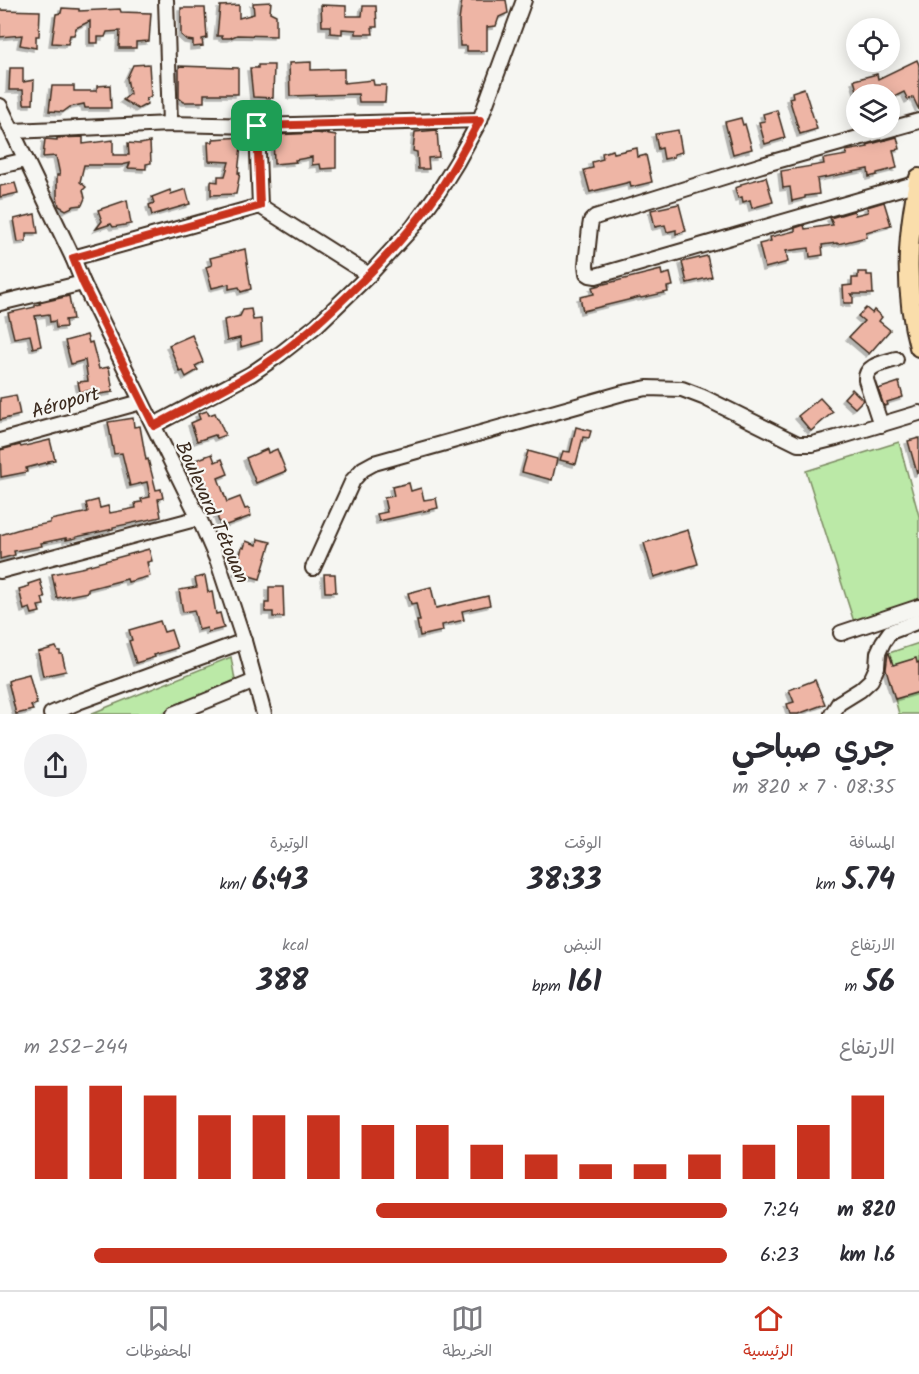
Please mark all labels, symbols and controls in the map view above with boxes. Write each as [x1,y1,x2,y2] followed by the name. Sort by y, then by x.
[846,18,900,138] map controls
[846,18,900,72] button: locate
[846,84,900,138] button: layers
[231,100,282,151] pin
[240,109,273,142] icon: arrive
[28,379,104,429] street label: Aéroport
[165,436,257,590] street label: Boulevard Tétouan
[731,723,895,776] text: جري صباحي
[24,734,87,797] button: share
[732,772,895,804] text: 08:35 · 7 × 820 m
[270,831,308,856] text: الوتيرة
[564,831,602,856] text: الوقت
[849,831,895,856] text: المسافة
[252,857,308,905] text: 6:43
[527,857,602,905] text: 38:33
[842,857,895,905] text: 5.74
[220,872,252,897] text: /km
[816,872,842,897] text: km
[282,933,308,958] text: kcal
[563,933,602,958] text: النبض
[850,933,895,958] text: الارتفاع
[257,958,308,1006] text: 388
[567,959,602,1007] text: 161
[864,959,895,1007] text: 56
[532,974,567,999] text: bpm
[844,974,864,999] text: m
[24,1032,128,1064] text: 244–252 m
[839,1033,895,1065] text: الارتفاع
[762,1195,799,1227] text: 7:24
[837,1195,895,1227] text: 820 m
[760,1240,799,1272] text: 6:23
[839,1240,895,1272] text: 1.6 km
[126,1302,191,1365] tab: المحفوظات
[442,1302,492,1365] tab: الخريطة
[743,1302,794,1365] tab: الرئيسية

